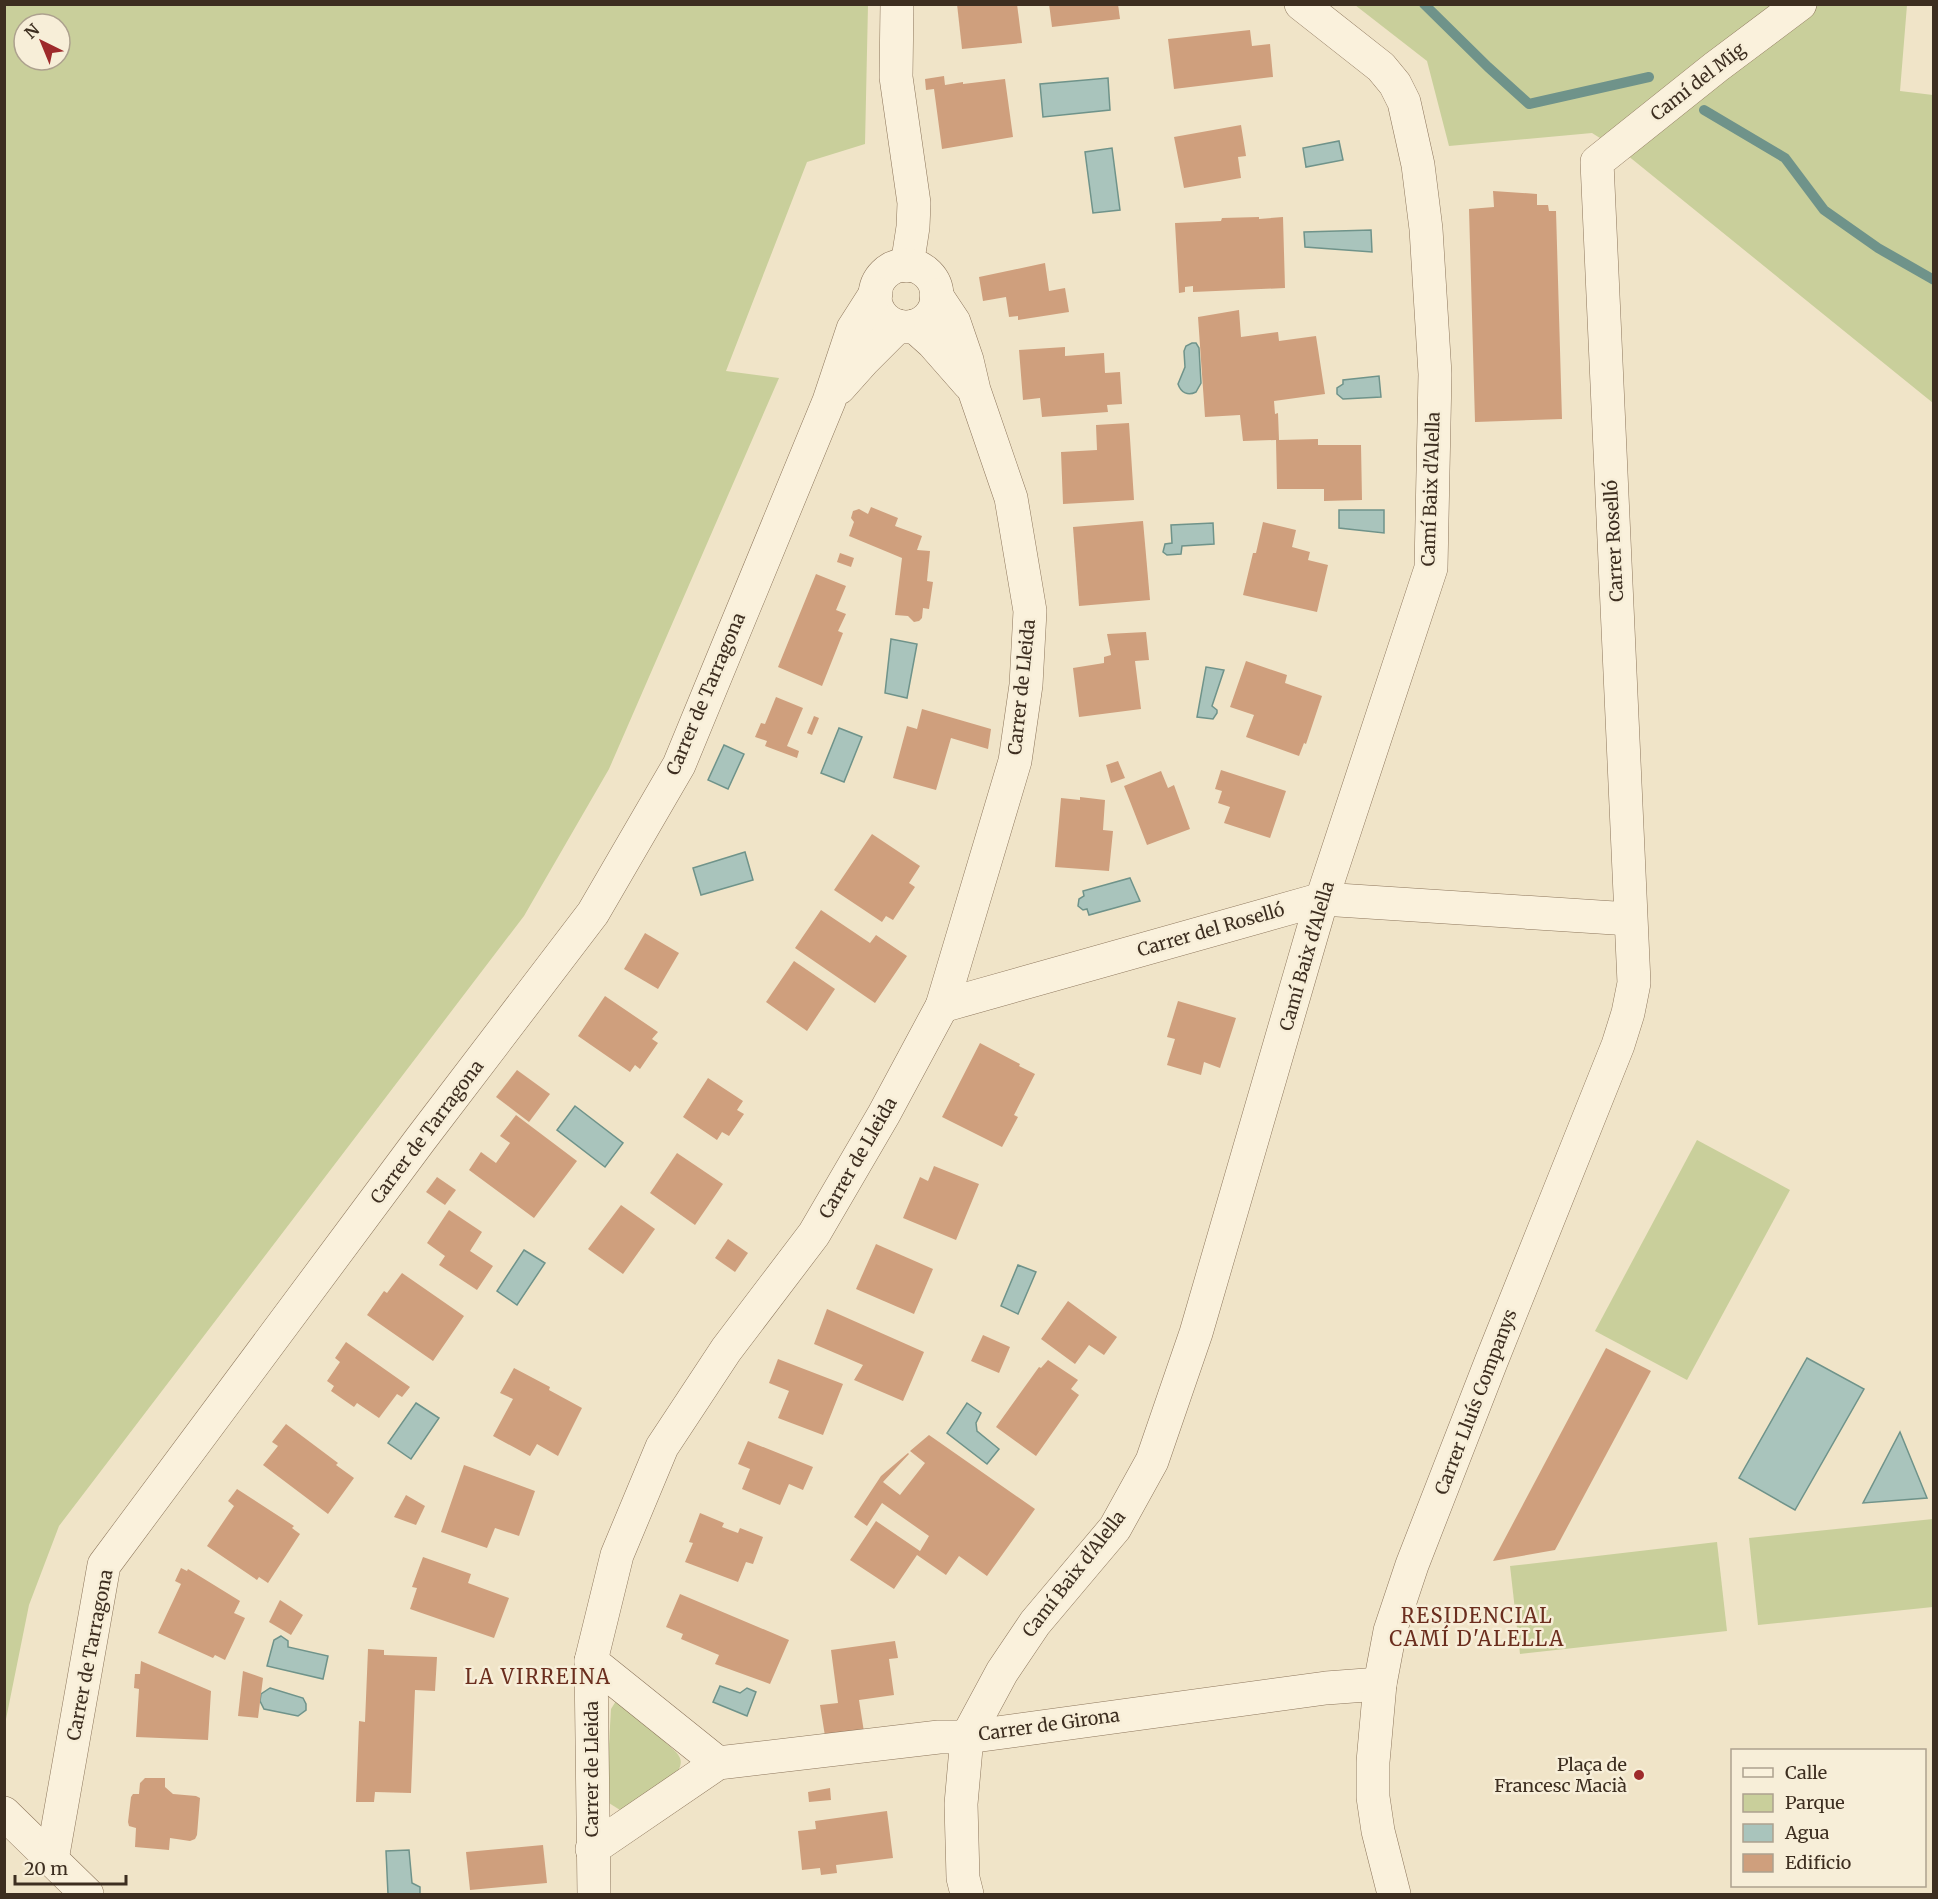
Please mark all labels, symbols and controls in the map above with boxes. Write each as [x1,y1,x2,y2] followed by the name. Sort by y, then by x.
[12,12,72,72] north arrow
[20,19,43,43] text: N
[1646,37,1750,126] street label: Camí del Mig
[1416,411,1445,567] street label: Camí Baix d'Alella
[1599,480,1628,602] street label: Carrer Roselló
[661,609,750,778] street label: Carrer de Tarragona
[1003,618,1040,756] street label: Carrer de Lleida
[1274,878,1339,1033] street label: Camí Baix d'Alella
[1135,898,1287,962] street label: Carrer del Roselló
[365,1055,488,1208] street label: Carrer de Tarragona
[814,1093,902,1223] street label: Carrer de Lleida
[1430,1306,1522,1498] street label: Carrer Lluís Companys
[1017,1505,1130,1642] street label: Camí Baix d'Alella
[62,1567,117,1743] street label: Carrer de Tarragona
[1389,1603,1565,1651] district label: RESIDENCIAL CAMÍ D'ALELLA
[465,1664,611,1689] district label: LA VIRREINA
[580,1701,603,1837] street label: Carrer de Lleida
[977,1703,1121,1746] street label: Carrer de Girona
[1731,1749,1926,1887] legend
[1494,1753,1627,1797] place label: Plaça de Francesc Macià
[1785,1761,1827,1784] text: Calle
[1632,1768,1646,1782] marker: Plaça de Francesc Macià
[1785,1791,1845,1814] text: Parque
[1784,1821,1830,1844] text: Agua
[15,1848,126,1886] scale bar
[1785,1851,1851,1874] text: Edificio
[24,1857,68,1880] text: 20 m

